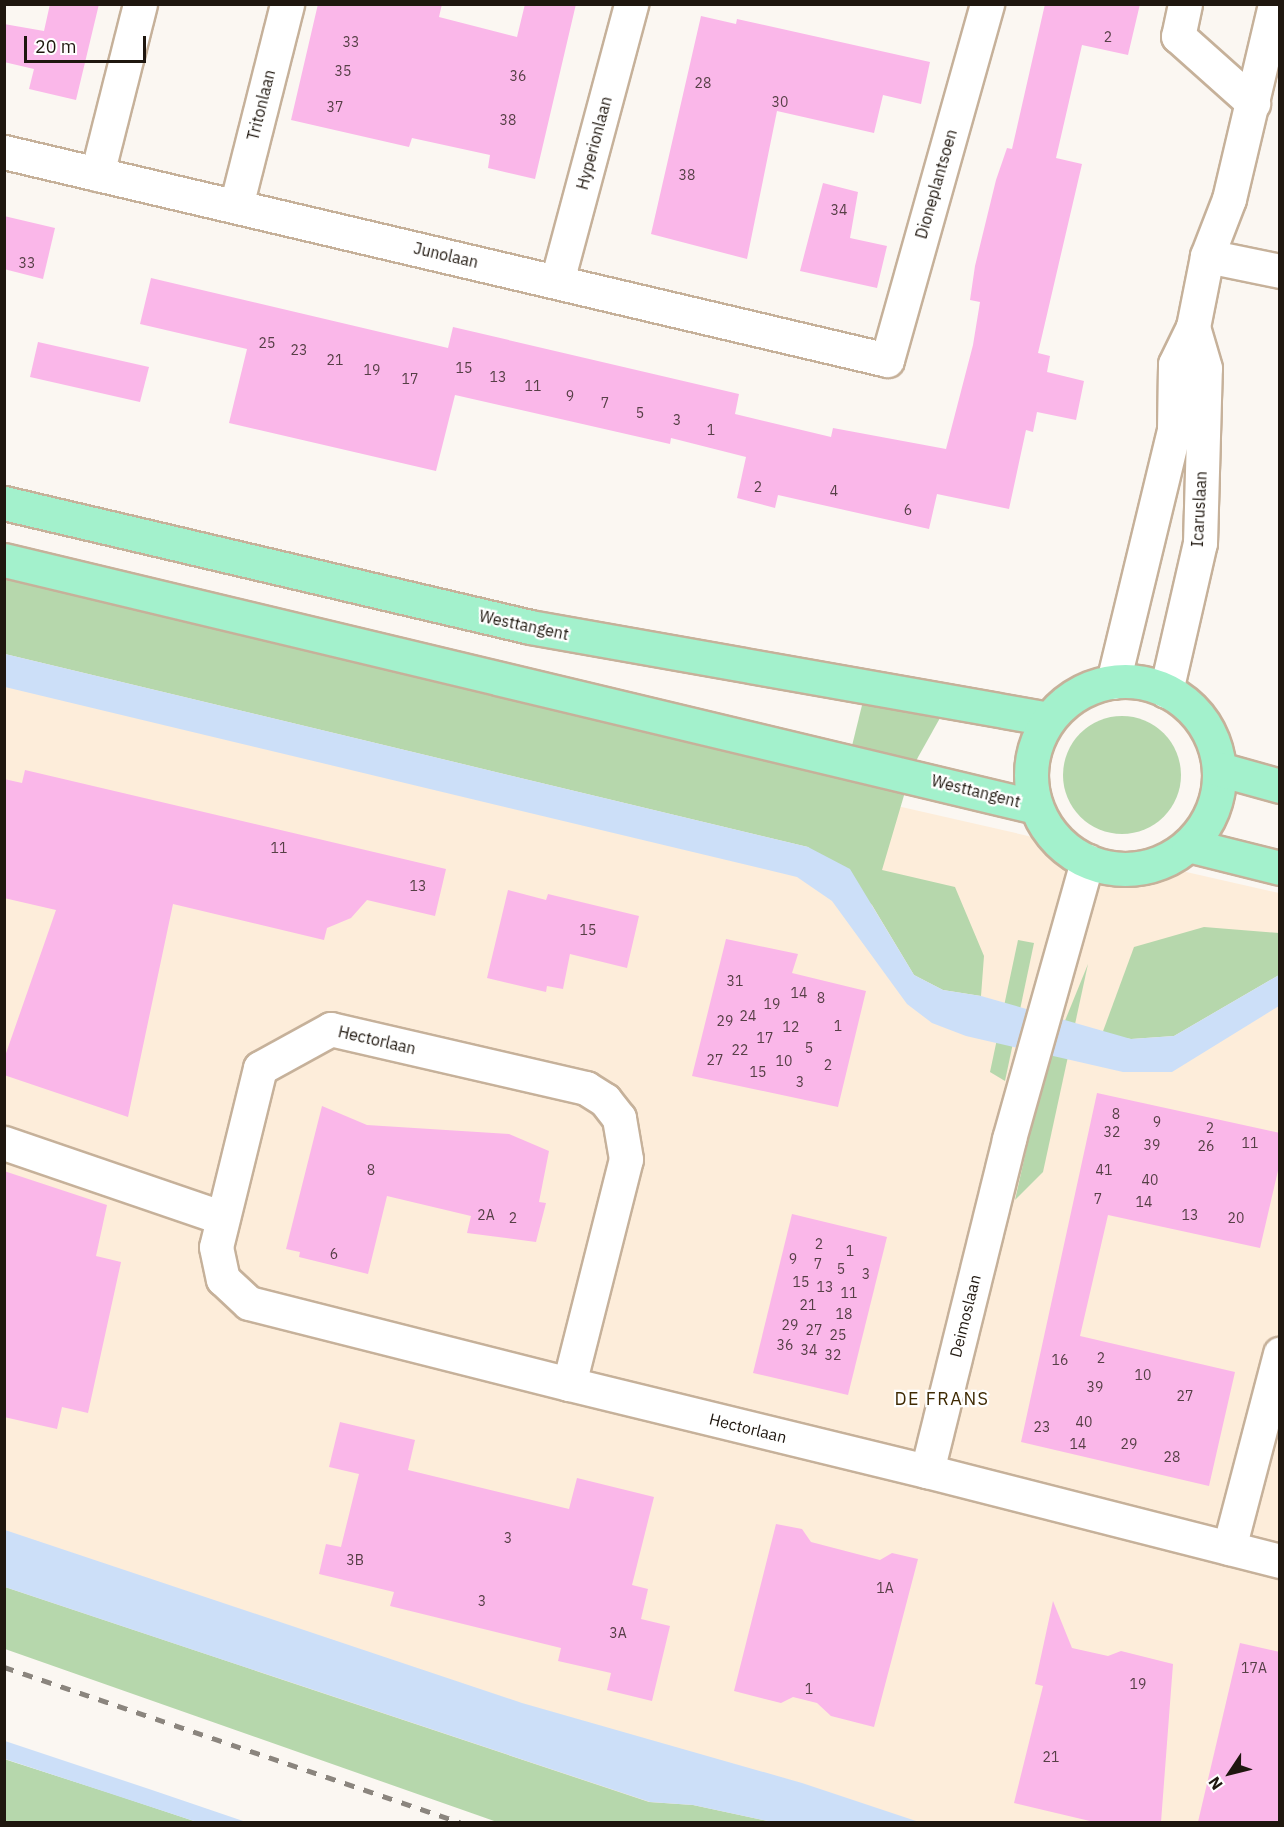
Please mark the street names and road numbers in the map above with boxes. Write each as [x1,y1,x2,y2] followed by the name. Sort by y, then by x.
[243,68,279,142] street label: Tritonlaan
[572,94,616,192] street label: Hyperionlaan
[911,127,961,241] street label: Dioneplantsoen
[412,238,480,272] street label: Junolaan
[1187,470,1211,548] street label: Icaruslaan
[477,606,571,644] street label: Westtangent
[930,771,1022,811] street label: Westtangent
[336,1022,418,1058] street label: Hectorlaan
[945,1273,985,1359] street label: Deimoslaan
[707,1409,789,1447] street label: Hectorlaan

